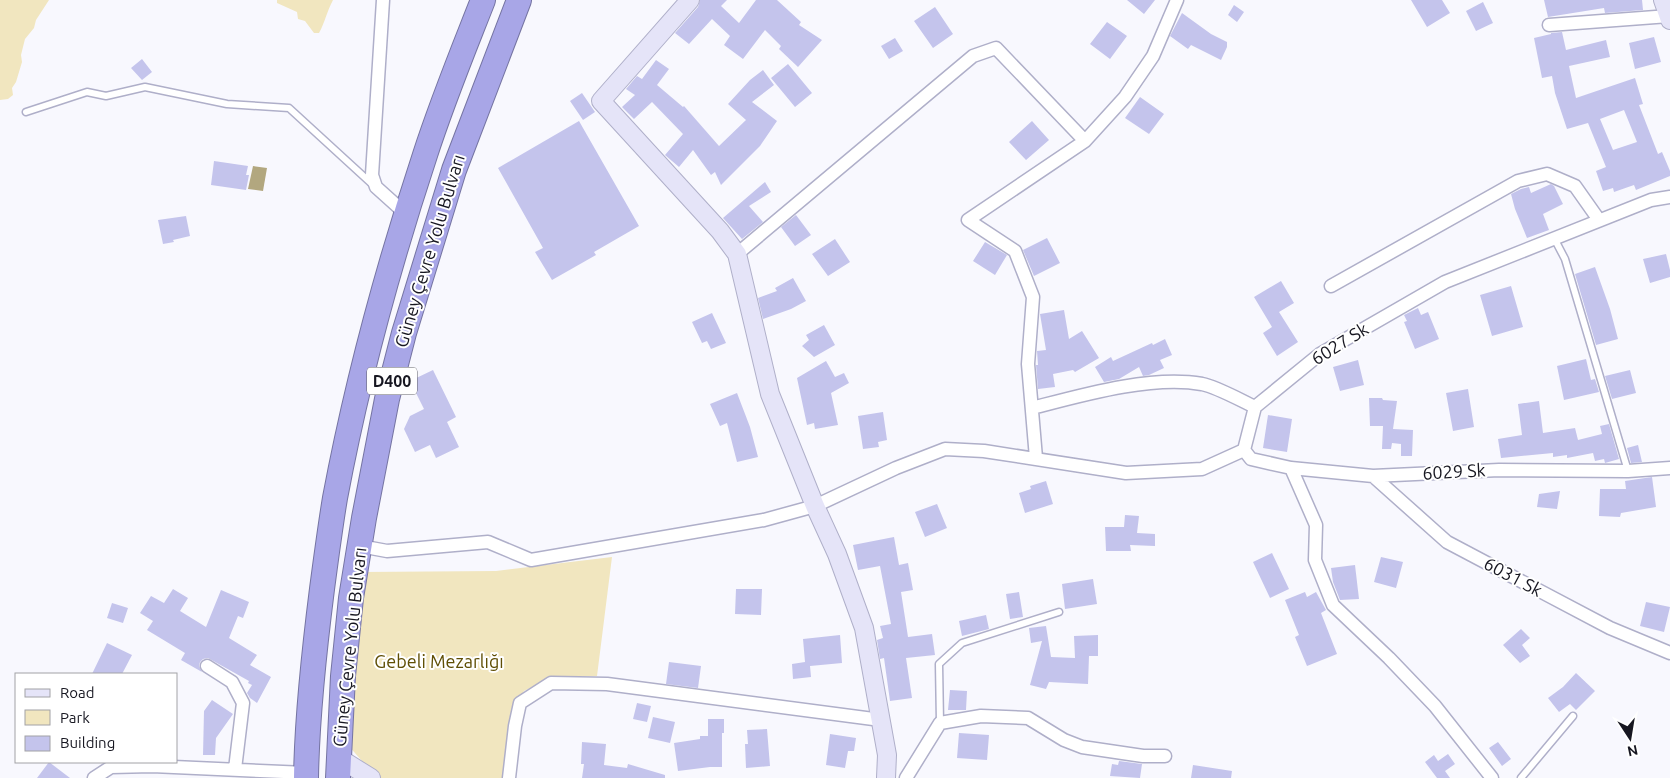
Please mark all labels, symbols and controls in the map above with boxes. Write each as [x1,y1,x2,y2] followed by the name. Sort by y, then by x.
[390,152,468,350] street label: Güney Çevre Yolu Bulvarı
[1307,318,1372,368] street label: 6027 Sk
[367,368,417,394] road number: D400
[1422,459,1486,483] street label: 6029 Sk
[329,546,369,748] street label: Güney Çevre Yolu Bulvarı
[1481,552,1546,600] street label: 6031 Sk
[374,651,504,671] park label: Gebeli Mezarlığı
[15,673,178,763] legend
[60,684,95,701] text: Road
[60,709,90,726] text: Park
[1605,713,1655,763] north arrow
[60,734,115,751] text: Building
[1626,742,1639,760] text: N

